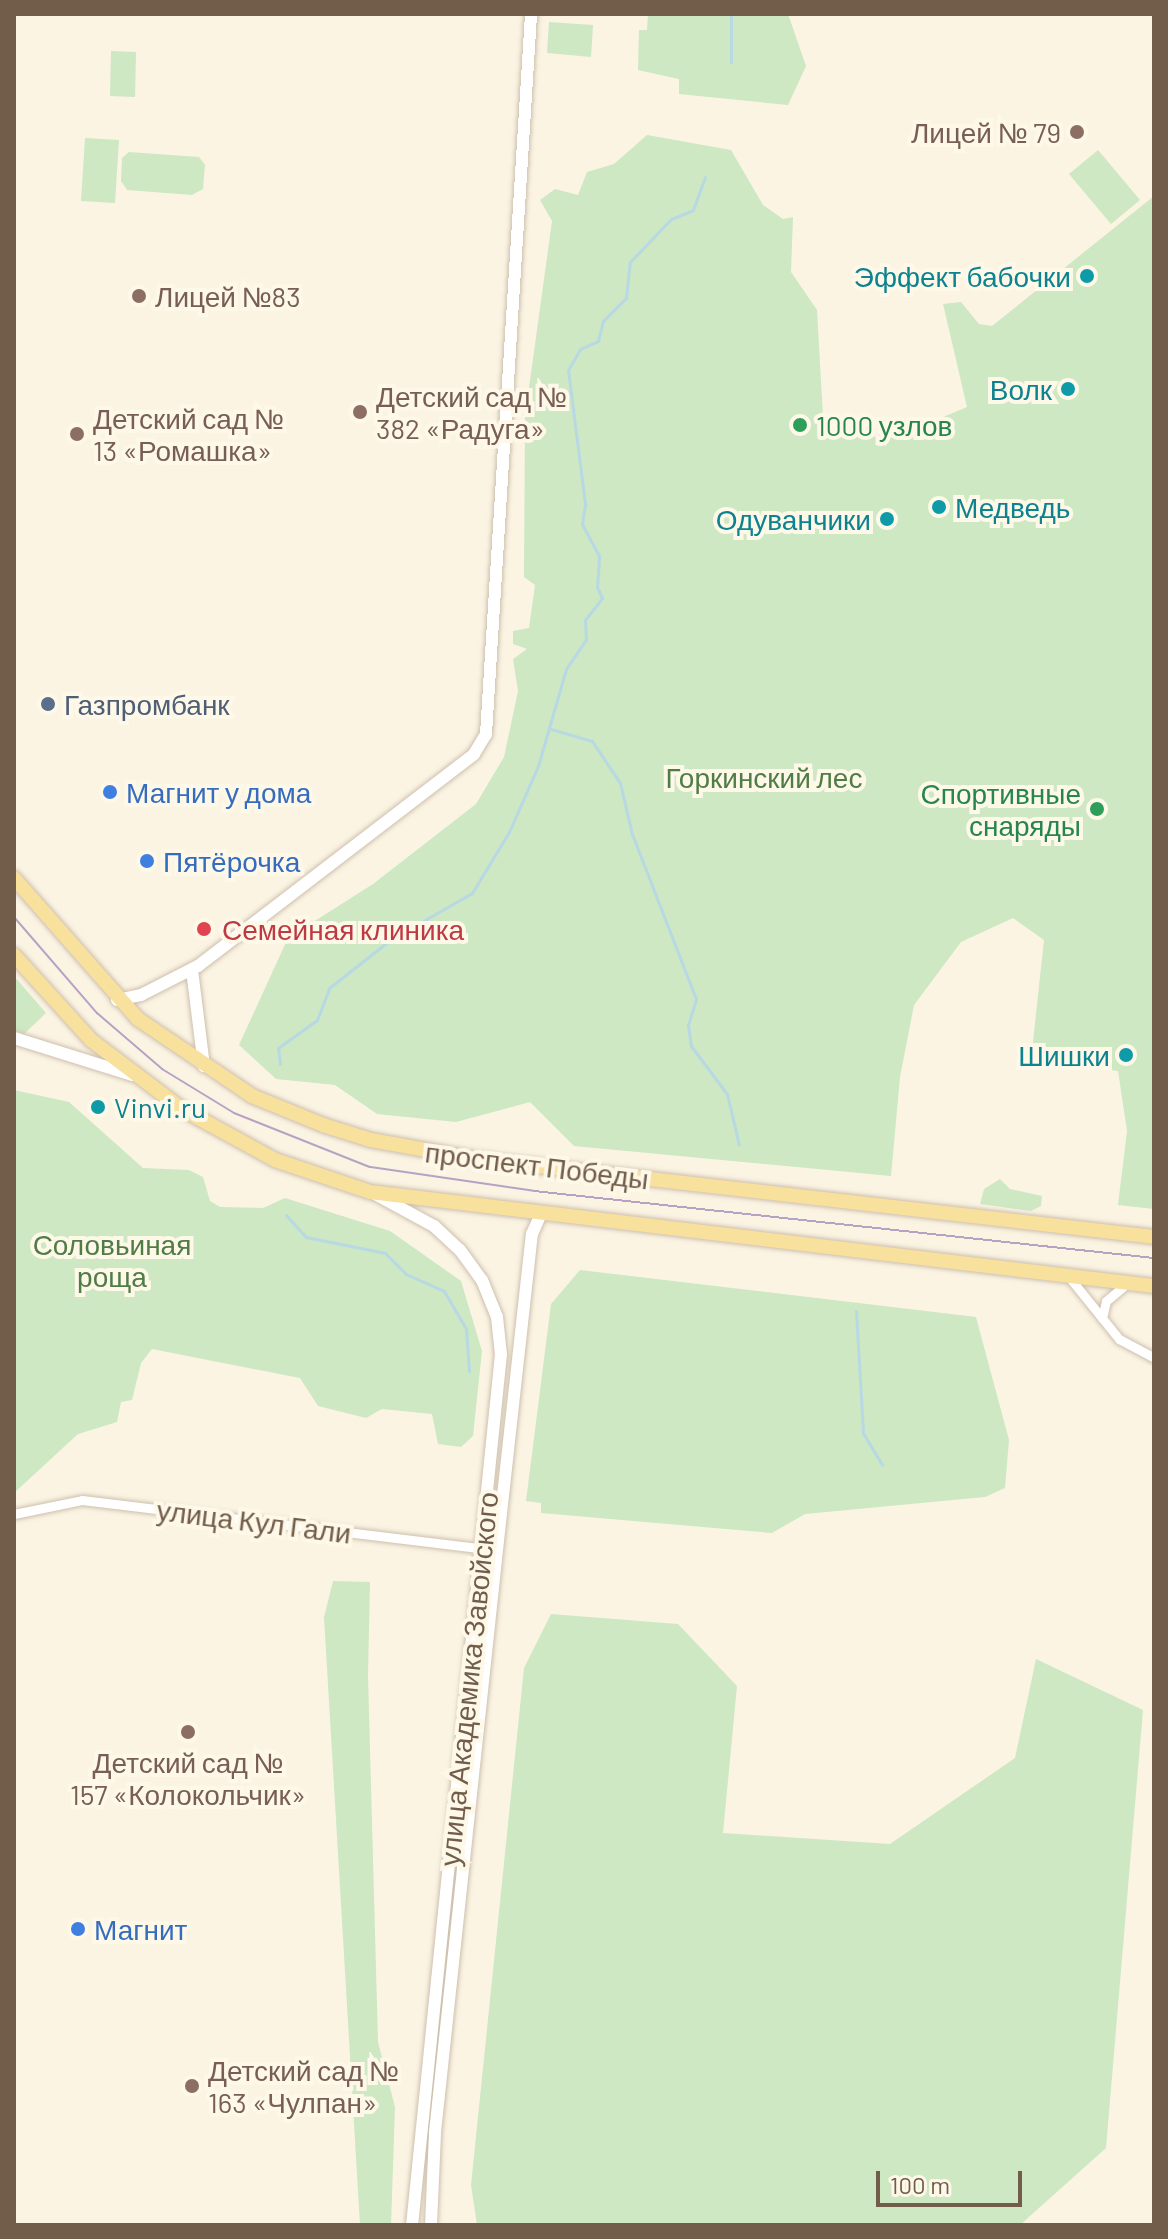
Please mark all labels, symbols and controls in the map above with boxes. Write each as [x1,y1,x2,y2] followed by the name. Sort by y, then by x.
[911,115,1061,149] place label: Лицей № 79
[1068,123,1086,141] marker: Лицей № 79
[854,259,1071,293] place label: Эффект бабочки
[1078,267,1096,285] marker: Эффект бабочки
[155,279,301,313] place label: Лицей №83
[130,287,148,305] marker: Лицей №83
[990,372,1052,406] place label: Волк
[376,379,567,445] place label: Детский сад № 382 «Радуга»
[1059,380,1077,398] marker: Волк
[93,401,284,467] place label: Детский сад № 13 «Ромашка»
[351,403,369,421] marker: Детский сад № 382 «Радуга»
[816,408,952,442] place label: 1000 узлов
[791,416,809,434] marker: 1000 узлов
[68,425,86,443] marker: Детский сад № 13 «Ромашка»
[955,490,1070,524] place label: Медведь
[930,498,948,516] marker: Медведь
[716,502,871,536] place label: Одуванчики
[878,510,896,528] marker: Одуванчики
[64,687,230,721] place label: Газпромбанк
[39,695,57,713] marker: Газпромбанк
[666,760,862,794] park label: Горкинский лес
[126,775,311,809] place label: Магнит у дома
[921,776,1081,842] place label: Спортивные снаряды
[101,783,119,801] marker: Магнит у дома
[1088,800,1106,818] marker: Спортивные снаряды
[163,844,300,878] place label: Пятёрочка
[138,852,156,870] marker: Пятёрочка
[222,912,464,946] place label: Семейная клиника
[193,918,215,940] marker: Семейная клиника
[1018,1038,1110,1072] place label: Шишки
[1117,1046,1135,1064] marker: Шишки
[114,1090,206,1124] place label: Vinvi.ru
[89,1098,107,1116] marker: Vinvi.ru
[423,1135,651,1195] street label: проспект Победы
[33,1227,191,1293] park label: Соловьиная роща
[432,1490,504,1868] street label: улица Академика Завойского
[155,1492,353,1550] street label: улица Кул Гали
[179,1723,197,1741] marker: Детский сад № 157 «Колокольчик»
[70,1745,306,1811] place label: Детский сад № 157 «Колокольчик»
[94,1912,187,1946] place label: Магнит
[69,1920,87,1938] marker: Магнит
[208,2053,399,2119] place label: Детский сад № 163 «Чулпан»
[183,2077,201,2095] marker: Детский сад № 163 «Чулпан»
[880,2155,1026,2205] scale bar
[890,2170,950,2199] text: 100 m

